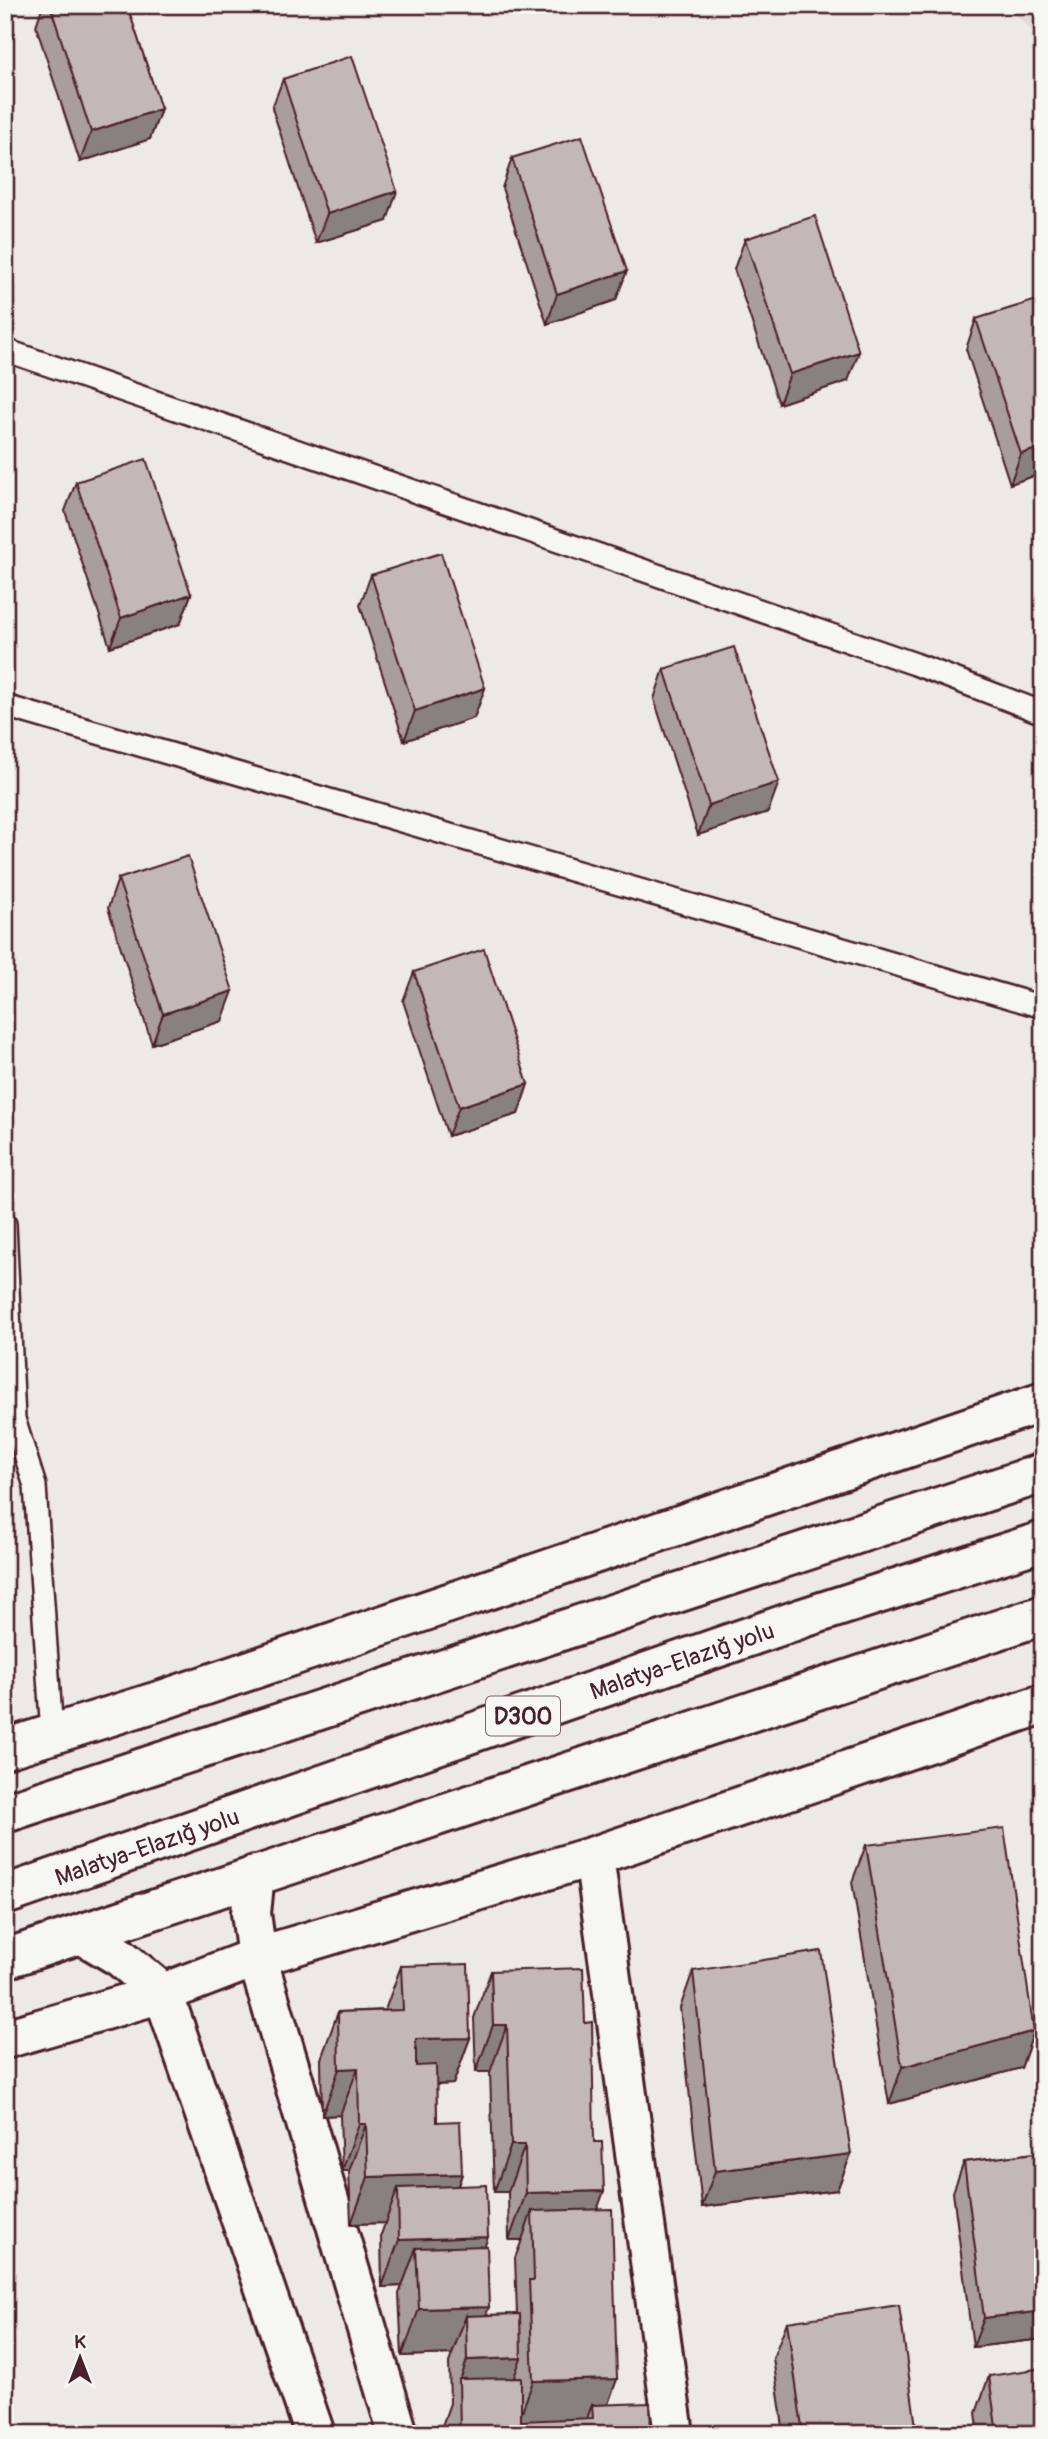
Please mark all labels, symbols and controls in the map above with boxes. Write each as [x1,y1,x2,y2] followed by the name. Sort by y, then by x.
[586,1616,778,1707] street label: Malatya-Elazığ yolu
[486,1696,560,1736] road number: D300
[51,1802,243,1893] street label: Malatya-Elazığ yolu
[46,2324,116,2394] north arrow
[74,2330,86,2354] text: K

